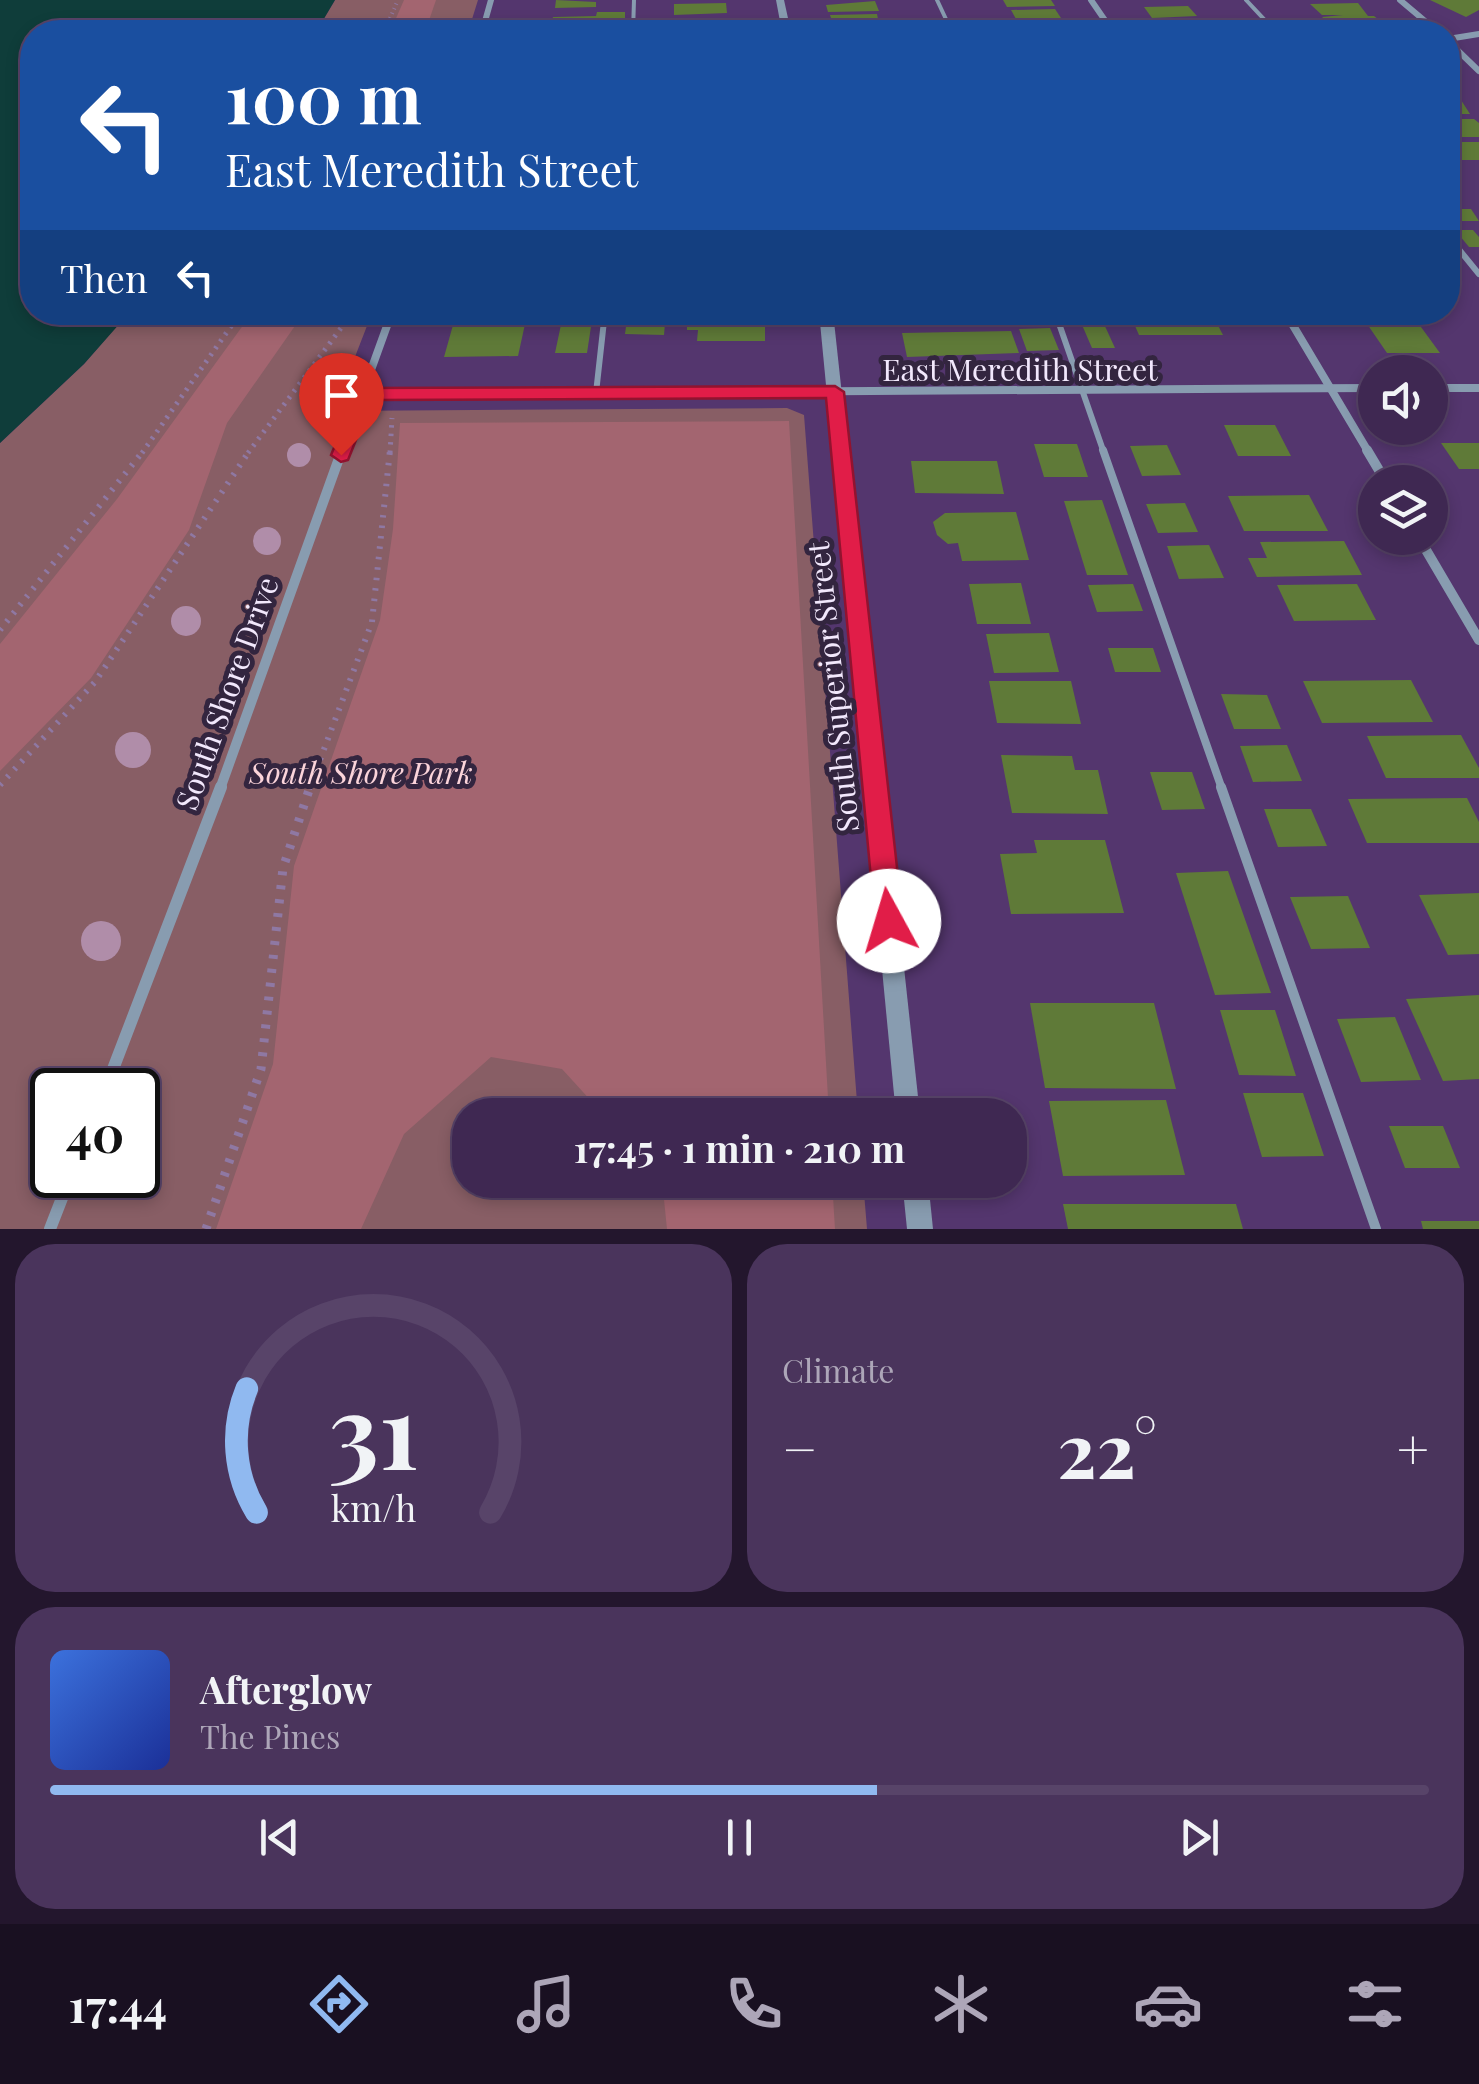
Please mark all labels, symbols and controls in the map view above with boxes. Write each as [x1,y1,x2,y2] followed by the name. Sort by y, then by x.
[225,48,422,142] text: 100 m
[60,60,190,190] icon: left
[225,138,638,198] text: East Meredith Street
[168,250,223,305] icon: left
[60,252,148,303] text: Then
[882,349,1158,389] street label: East Meredith Street
[299,353,384,456] pin
[1358,355,1448,555] map controls
[1358,355,1448,445] button: sound
[314,368,369,423] icon: arrive
[1358,465,1448,555] button: layers
[797,540,867,834] street label: South Superior Street
[165,571,287,815] street label: South Shore Drive
[248,752,473,792] park label: South Shore Park
[837,869,941,973] position arrow
[30,1068,160,1198] speed limit sign: 40
[574,1122,905,1173] text: 17:45 · 1 min · 210 m
[782,1348,894,1391] text: Climate
[328,1357,419,1496] text: 31
[1057,1397,1157,1497] text: 22°
[782,1410,818,1484] text: −
[1397,1410,1429,1484] text: +
[331,1483,416,1531] text: km/h
[200,1663,372,1714] text: Afterglow
[200,1714,340,1757] text: The Pines
[252,1810,307,1865] icon: previous
[712,1810,767,1865] icon: pause
[1172,1810,1227,1865] icon: next
[304,1969,374,2039] icon: directions
[511,1969,581,2039] icon: music
[719,1969,789,2039] icon: phone
[926,1969,996,2039] icon: climate
[1133,1969,1203,2039] icon: car
[1340,1969,1410,2039] icon: filters
[69,1974,167,2034] text: 17:44

